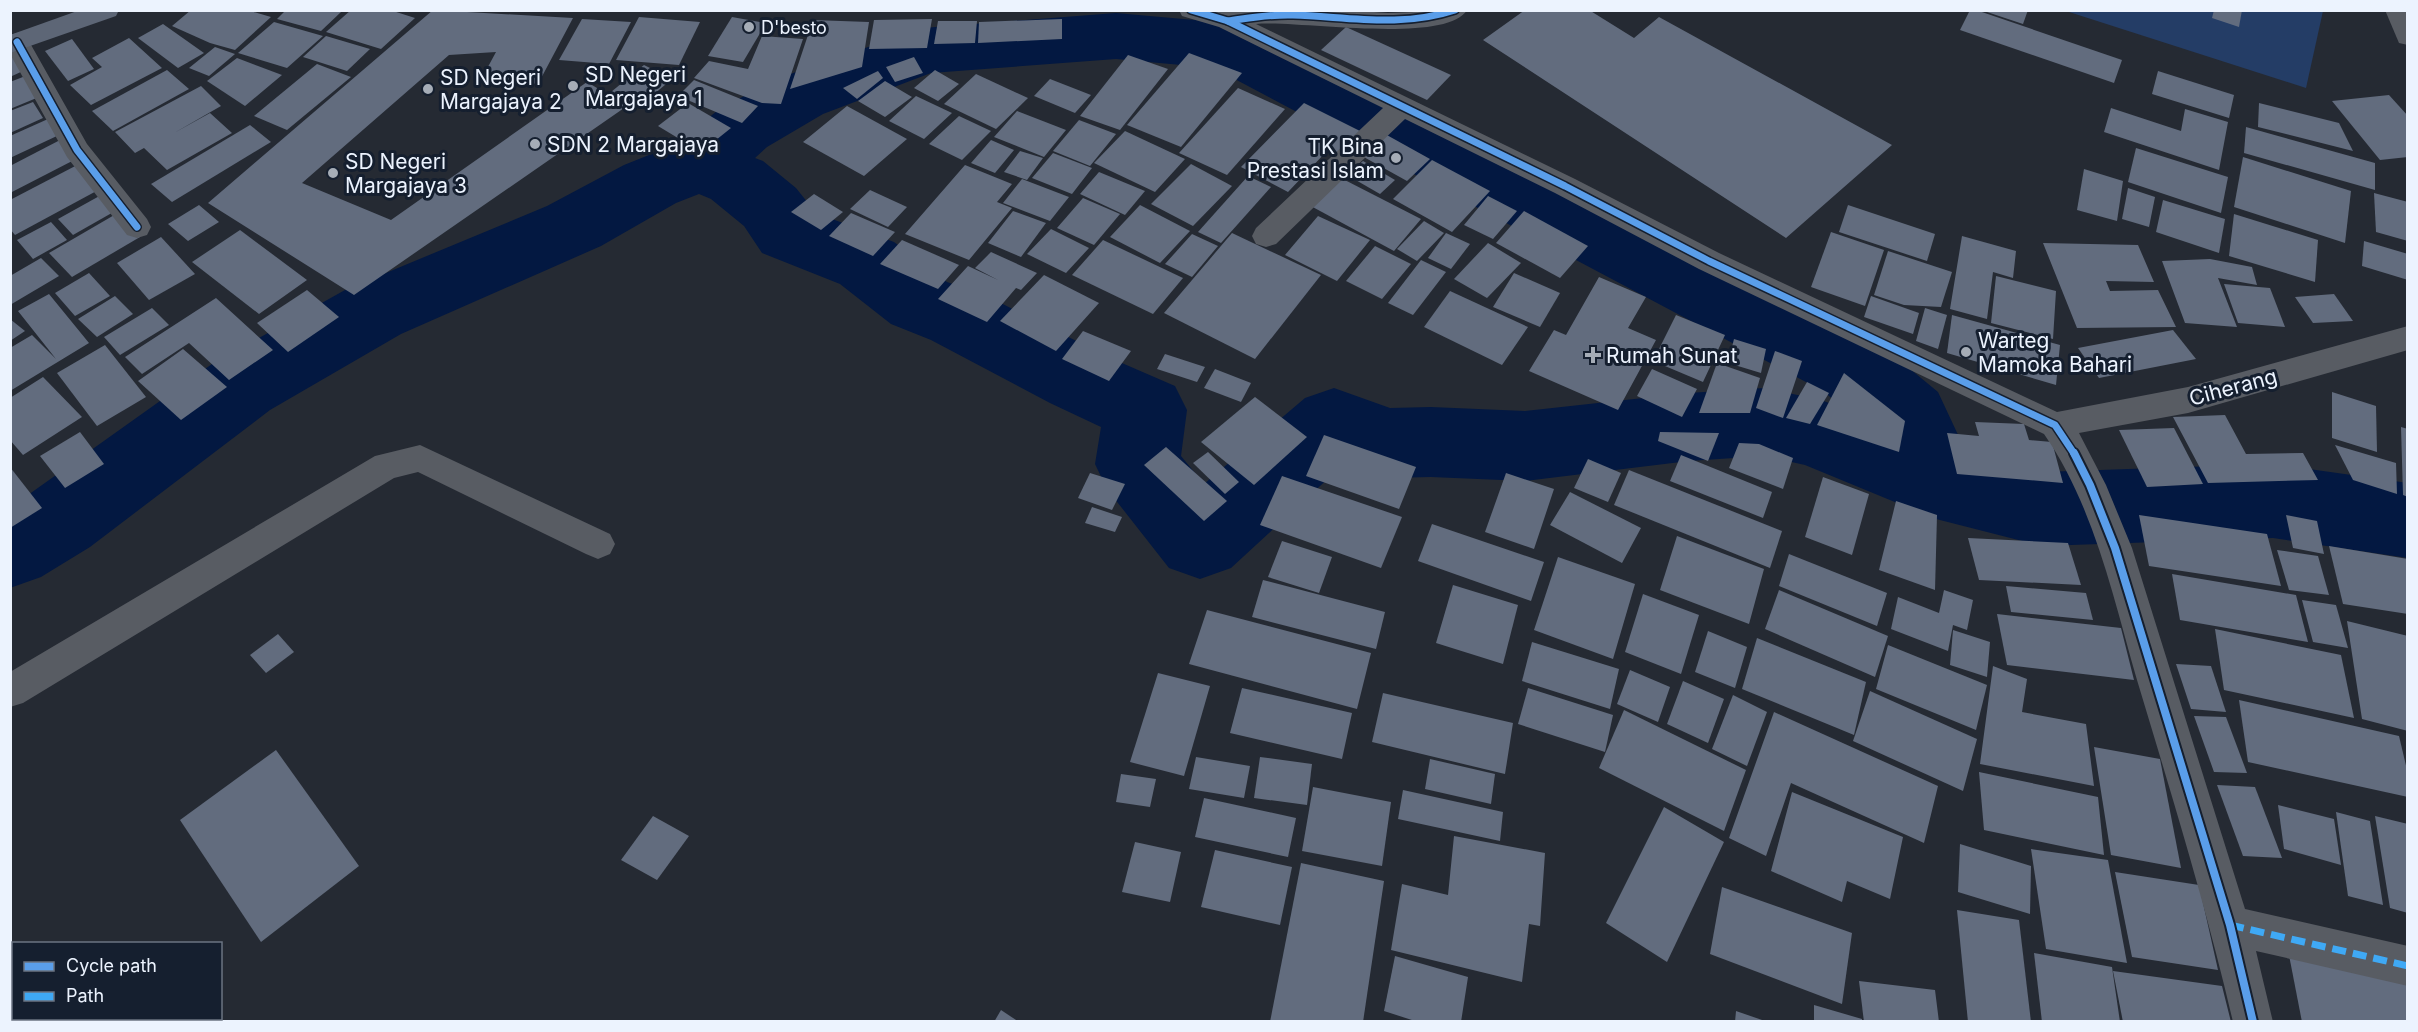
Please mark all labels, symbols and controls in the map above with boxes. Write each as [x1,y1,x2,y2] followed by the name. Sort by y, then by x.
[761,17,827,38] place label: D'besto
[742,20,756,34] marker: D'besto
[585,62,703,111] place label: SD Negeri Margajaya 1
[440,65,562,114] place label: SD Negeri Margajaya 2
[566,79,580,93] marker: SD Negeri Margajaya 1
[421,82,435,96] marker: SD Negeri Margajaya 2
[547,132,719,157] place label: SDN 2 Margajaya
[1247,134,1384,183] place label: TK Bina Prestasi Islam
[528,137,542,151] marker: SDN 2 Margajaya
[345,149,467,198] place label: SD Negeri Margajaya 3
[1389,151,1403,165] marker: TK Bina Prestasi Islam
[326,166,340,180] marker: SD Negeri Margajaya 3
[1978,328,2132,377] place label: Warteg Mamoka Bahari
[1606,343,1738,368] place label: Rumah Sunat
[1959,345,1973,359] marker: Warteg Mamoka Bahari
[1584,346,1602,364] marker: Rumah Sunat
[2186,363,2280,411] street label: Ciherang
[12,942,222,1020] legend
[66,955,157,976] text: Cycle path
[66,985,104,1006] text: Path

